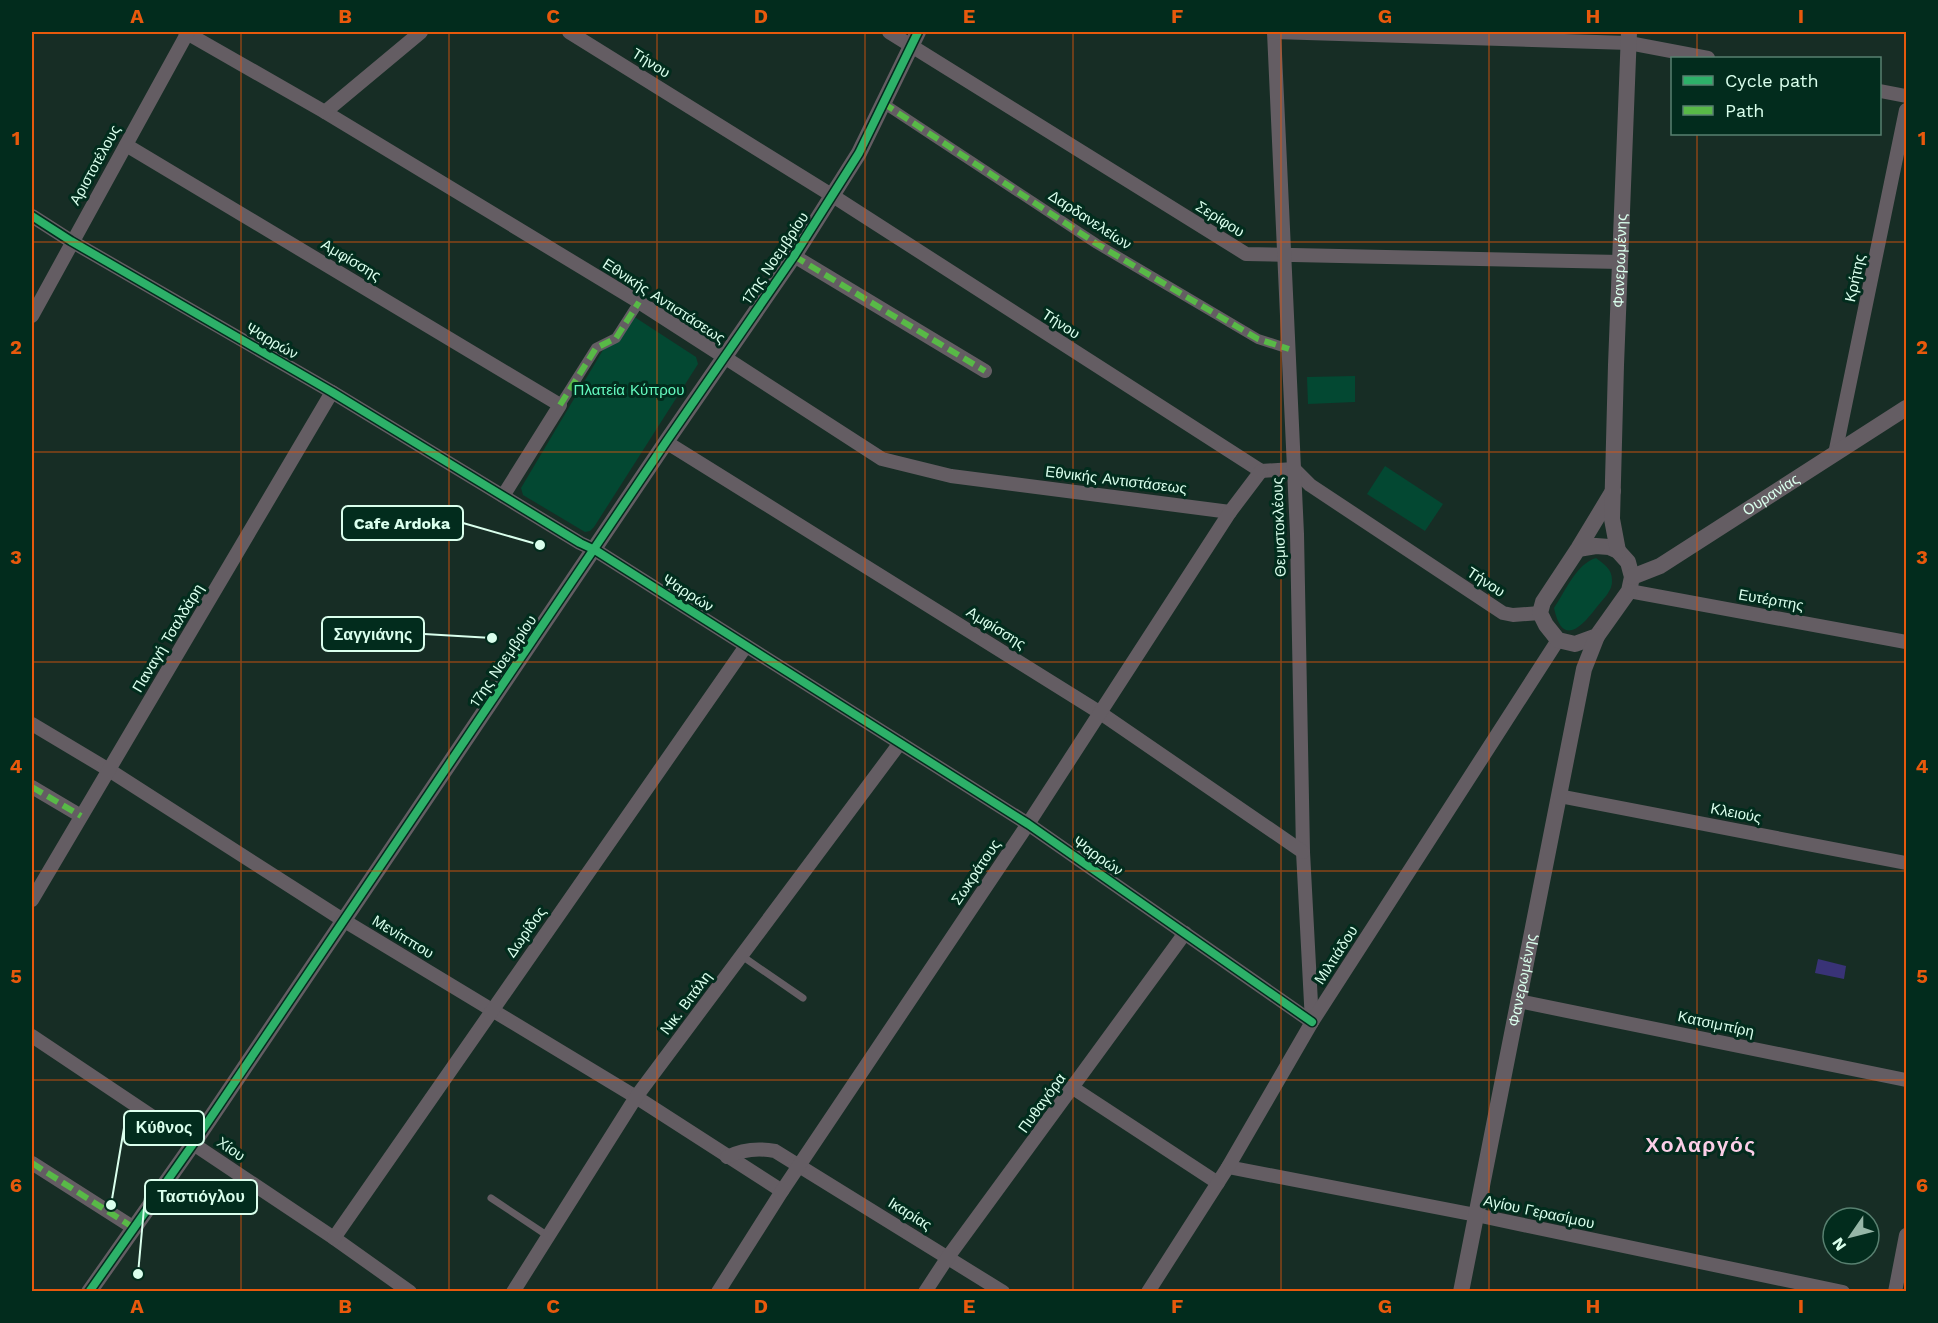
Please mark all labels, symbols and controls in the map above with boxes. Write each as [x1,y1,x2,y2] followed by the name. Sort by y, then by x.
[130,4,144,28] text: A
[338,4,352,28] text: B
[546,4,560,28] text: C
[754,4,768,28] text: D
[963,4,975,28] text: E
[1171,4,1183,28] text: F
[1378,4,1392,28] text: G
[1586,4,1600,28] text: H
[1798,4,1804,28] text: I
[629,44,673,82] street label: Τήνου
[1671,57,1881,135] legend
[1725,70,1819,91] text: Cycle path
[1725,100,1765,121] text: Path
[66,122,124,208] street label: Αριστοτέλους
[12,126,20,150] text: 1
[1918,126,1926,150] text: 1
[1045,187,1135,253] street label: Δαρδανελείων
[1192,197,1248,241] street label: Σερίφου
[738,209,812,307] street label: 17ης Νοεμβρίου
[1609,213,1631,308] street label: Φανερωμένης
[318,235,384,285] street label: Αμφίσσης
[1841,252,1869,304] street label: Κρήτης
[599,255,729,347] street label: Εθνικής Αντιστάσεως
[1039,305,1083,343] street label: Τήνου
[243,319,301,363] street label: Ψαρρών
[10,335,22,359] text: 2
[1916,335,1928,359] text: 2
[574,381,684,399] park label: Πλατεία Κύπρου
[1044,462,1188,498] street label: Εθνικής Αντιστάσεως
[1739,470,1803,520] street label: Ουρανίας
[1268,477,1290,577] street label: Θεμιστοκλέους
[342,506,463,540] callout: Cafe Ardoka
[354,514,451,533] text: Cafe Ardoka
[10,545,22,569] text: 3
[1916,545,1928,569] text: 3
[1464,563,1508,601] street label: Τήνου
[659,570,717,616] street label: Ψαρρών
[129,581,207,695] street label: Παναγή Τσαλδάρη
[1737,585,1805,615] street label: Ευτέρπης
[963,603,1029,653] street label: Αμφίσσης
[466,612,540,710] street label: 17ης Νοεμβρίου
[322,617,424,651] callout: Σαγγιάνης
[334,625,412,644] text: Σαγγιάνης
[10,754,23,778] text: 4
[1916,754,1929,778] text: 4
[1709,799,1763,827] street label: Κλειούς
[1070,832,1126,880] street label: Ψαρρών
[948,836,1004,908] street label: Σωκράτους
[502,903,550,961] street label: Δωρίδος
[369,912,437,962] street label: Μενίππου
[1310,922,1362,988] street label: Μιλτιάδου
[1505,932,1541,1028] street label: Φανερωμένης
[10,964,22,988] text: 5
[1916,964,1928,988] text: 5
[656,968,716,1038] street label: Νικ. Βιτάλη
[1676,1007,1756,1041] street label: Κατσιμπίρη
[1014,1069,1070,1136] street label: Πυθαγόρα
[124,1111,204,1145] callout: Κύθνος
[136,1118,192,1137] text: Κύθνος
[1645,1132,1757,1157] district label: Χολαργός
[214,1133,248,1165] street label: Χίου
[10,1173,22,1197] text: 6
[1916,1173,1928,1197] text: 6
[145,1180,257,1214] callout: Ταστιόγλου
[157,1187,245,1206] text: Ταστιόγλου
[1482,1191,1596,1233] street label: Αγίου Γερασίμου
[885,1194,935,1234] street label: Ικαρίας
[1821,1206,1881,1266] north arrow
[1828,1234,1850,1255] text: N
[130,1294,144,1318] text: A
[338,1294,352,1318] text: B
[546,1294,560,1318] text: C
[754,1294,768,1318] text: D
[963,1294,975,1318] text: E
[1171,1294,1183,1318] text: F
[1378,1294,1392,1318] text: G
[1586,1294,1600,1318] text: H
[1798,1294,1804,1318] text: I

